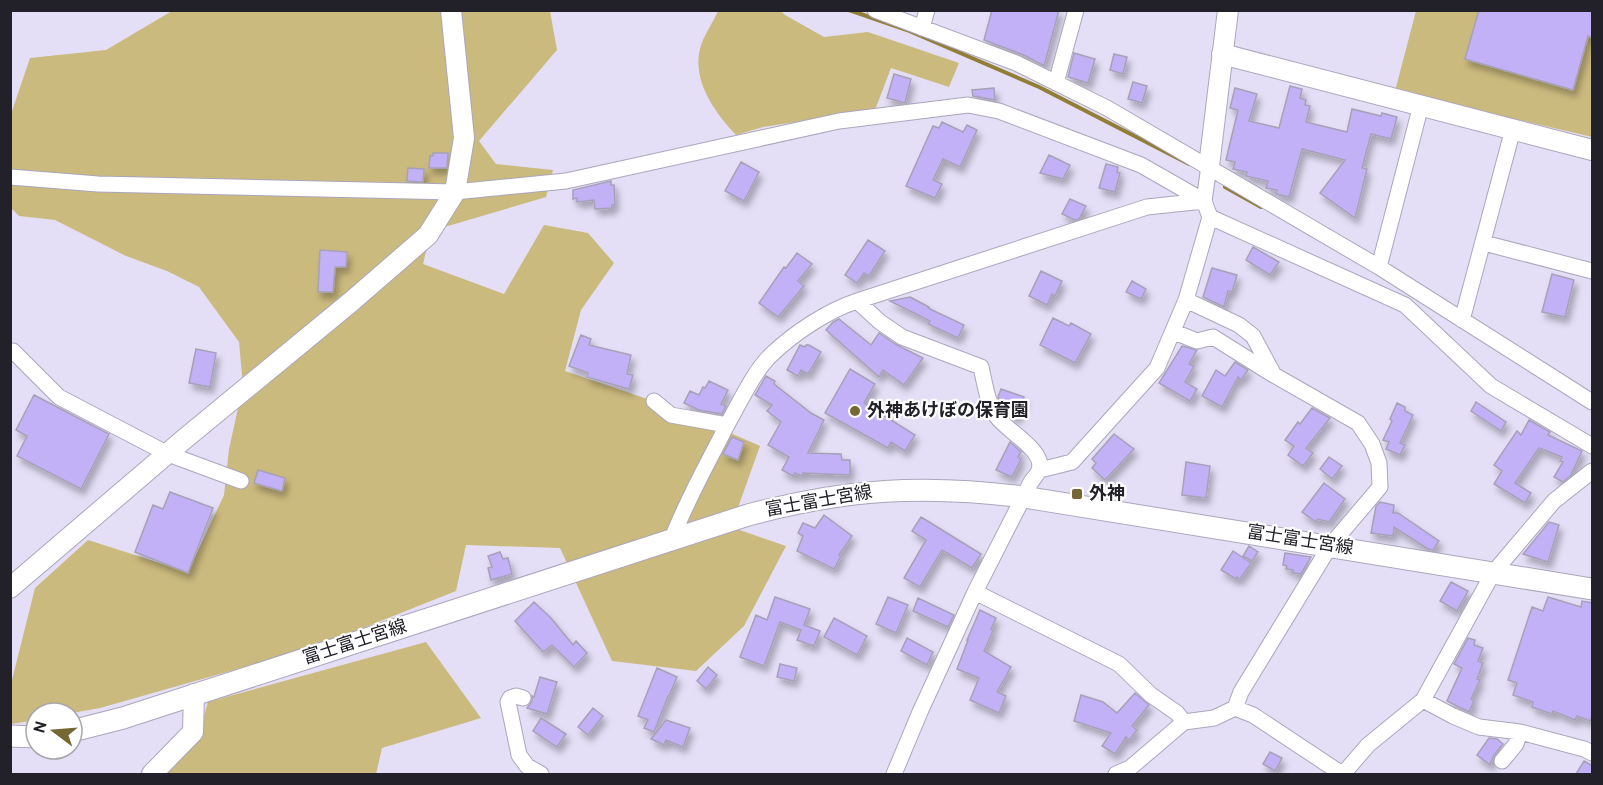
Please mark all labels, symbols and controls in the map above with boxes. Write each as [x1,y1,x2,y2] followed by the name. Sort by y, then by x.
[867,400,1029,423] place label: 外神あけぼの保育園
[848,404,862,418] marker: 外神あけぼの保育園
[764,481,874,523] street label: 富士富士宮線
[1089,483,1125,506] place label: 外神
[1070,487,1084,501] marker: 外神
[1245,521,1355,561] street label: 富士富士宮線
[300,615,410,671] street label: 富士富士宮線
[24,701,84,761] north arrow
[30,719,53,736] text: N

